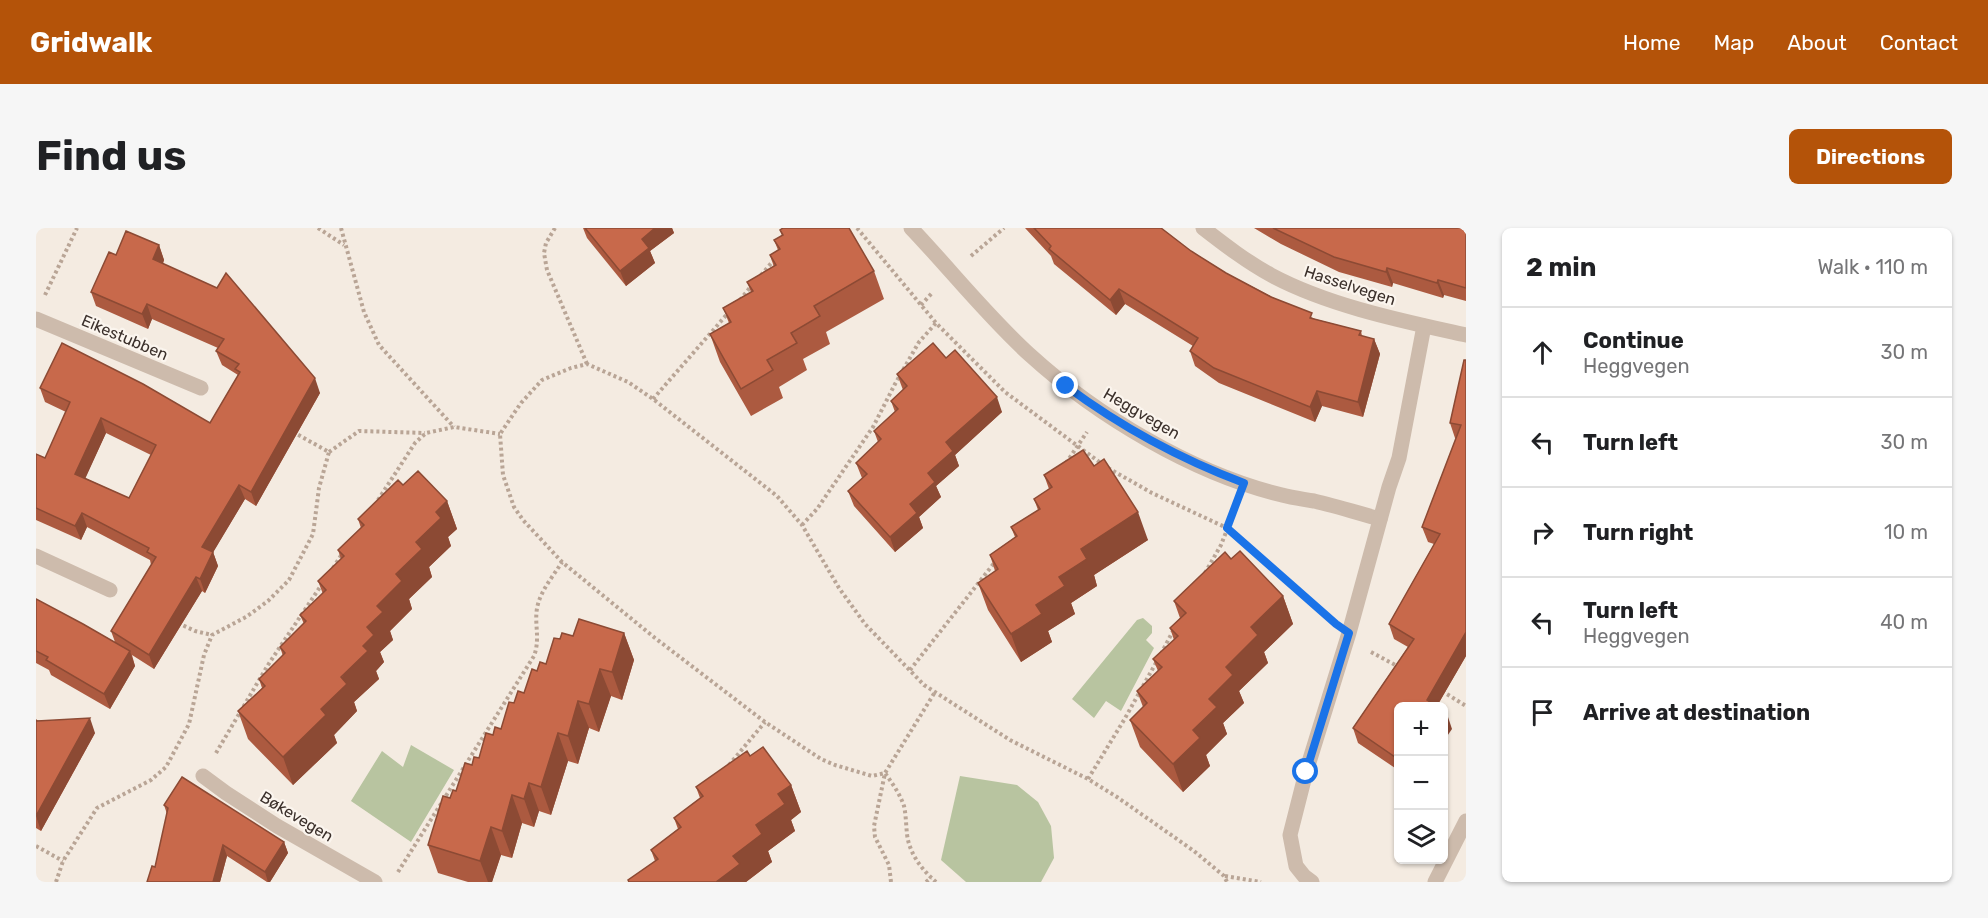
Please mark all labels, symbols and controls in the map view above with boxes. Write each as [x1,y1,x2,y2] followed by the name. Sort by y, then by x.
[30,26,152,59] text: Gridwalk
[1623,30,1680,55] text: Home
[1713,30,1754,55] text: Map
[1787,30,1847,55] text: About
[1880,30,1958,55] text: Contact
[1789,129,1952,184] button: Directions
[36,131,187,181] text: Find us
[1526,252,1596,283] text: 2 min
[1817,255,1928,279] text: Walk · 110 m
[1302,262,1398,309] street label: Hasselvegen
[79,311,171,364] street label: Eikestubben
[1583,327,1684,354] text: Continue
[1526,336,1559,369] icon: ahead
[1881,340,1928,364] text: 30 m
[1583,354,1690,378] text: Heggvegen
[1052,372,1078,398] route end
[1100,384,1183,443] street label: Heggvegen
[1526,426,1559,459] icon: left
[1583,429,1678,456] text: Turn left
[1881,430,1928,454] text: 30 m
[1526,516,1559,549] icon: right
[1583,519,1693,546] text: Turn right
[1884,520,1928,544] text: 10 m
[1583,597,1678,624] text: Turn left
[1526,606,1559,639] icon: left
[1880,610,1928,634] text: 40 m
[1583,624,1690,648] text: Heggvegen
[1526,696,1559,729] icon: arrive
[1583,699,1810,726] text: Arrive at destination
[1394,702,1448,864] map controls
[1394,702,1448,756] button: +
[1394,756,1448,810] button: −
[1292,758,1318,784] route start
[257,787,337,846] street label: Bøkevegen
[1394,810,1448,864] button: layers

